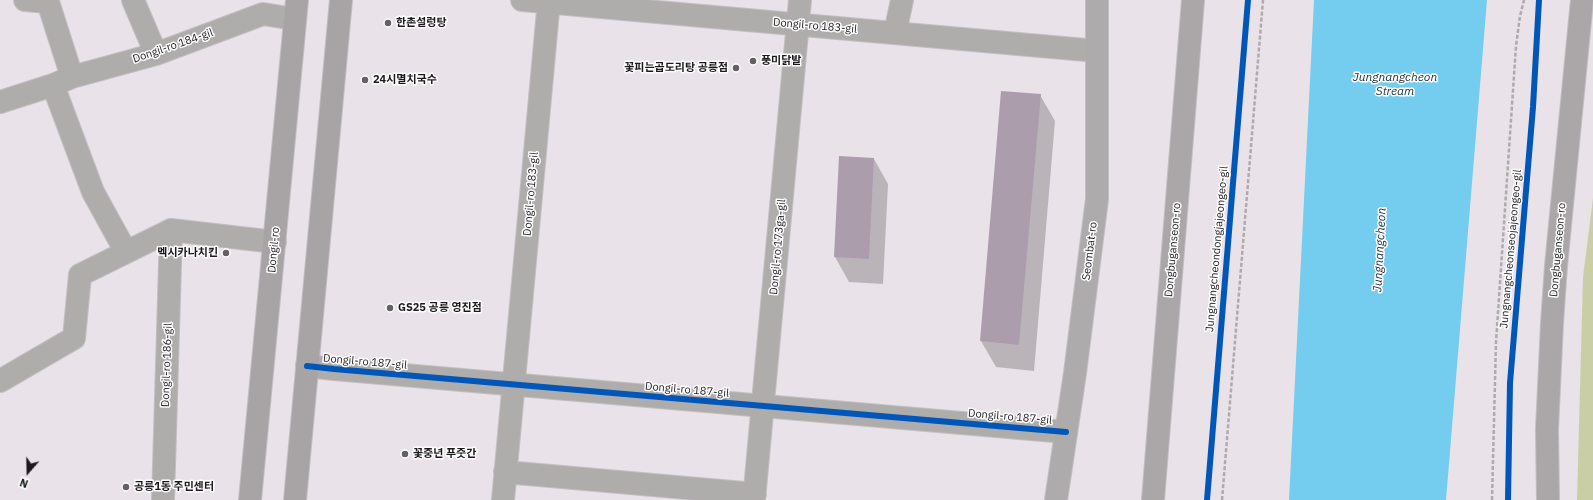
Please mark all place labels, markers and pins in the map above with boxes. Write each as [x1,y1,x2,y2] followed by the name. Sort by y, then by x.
[396,16,447,30] place label: 한촌설렁탕
[383,18,393,28] marker: 한촌설렁탕
[761,54,801,68] place label: 풍미닭발
[748,56,758,66] marker: 풍미닭발
[624,61,728,75] place label: 꽃피는곱도리탕 공릉점
[731,63,741,73] marker: 꽃피는곱도리탕 공릉점
[373,73,437,87] place label: 24시멸치국수
[360,75,370,85] marker: 24시멸치국수
[157,246,218,260] place label: 멕시카나치킨
[221,248,231,258] marker: 멕시카나치킨
[398,301,482,315] place label: GS25 공릉 영진점
[385,303,395,313] marker: GS25 공릉 영진점
[413,447,476,461] place label: 꽃중년 푸줏간
[400,449,410,459] marker: 꽃중년 푸줏간
[134,480,214,494] place label: 공릉1동 주민센터
[121,482,131,492] marker: 공릉1동 주민센터

